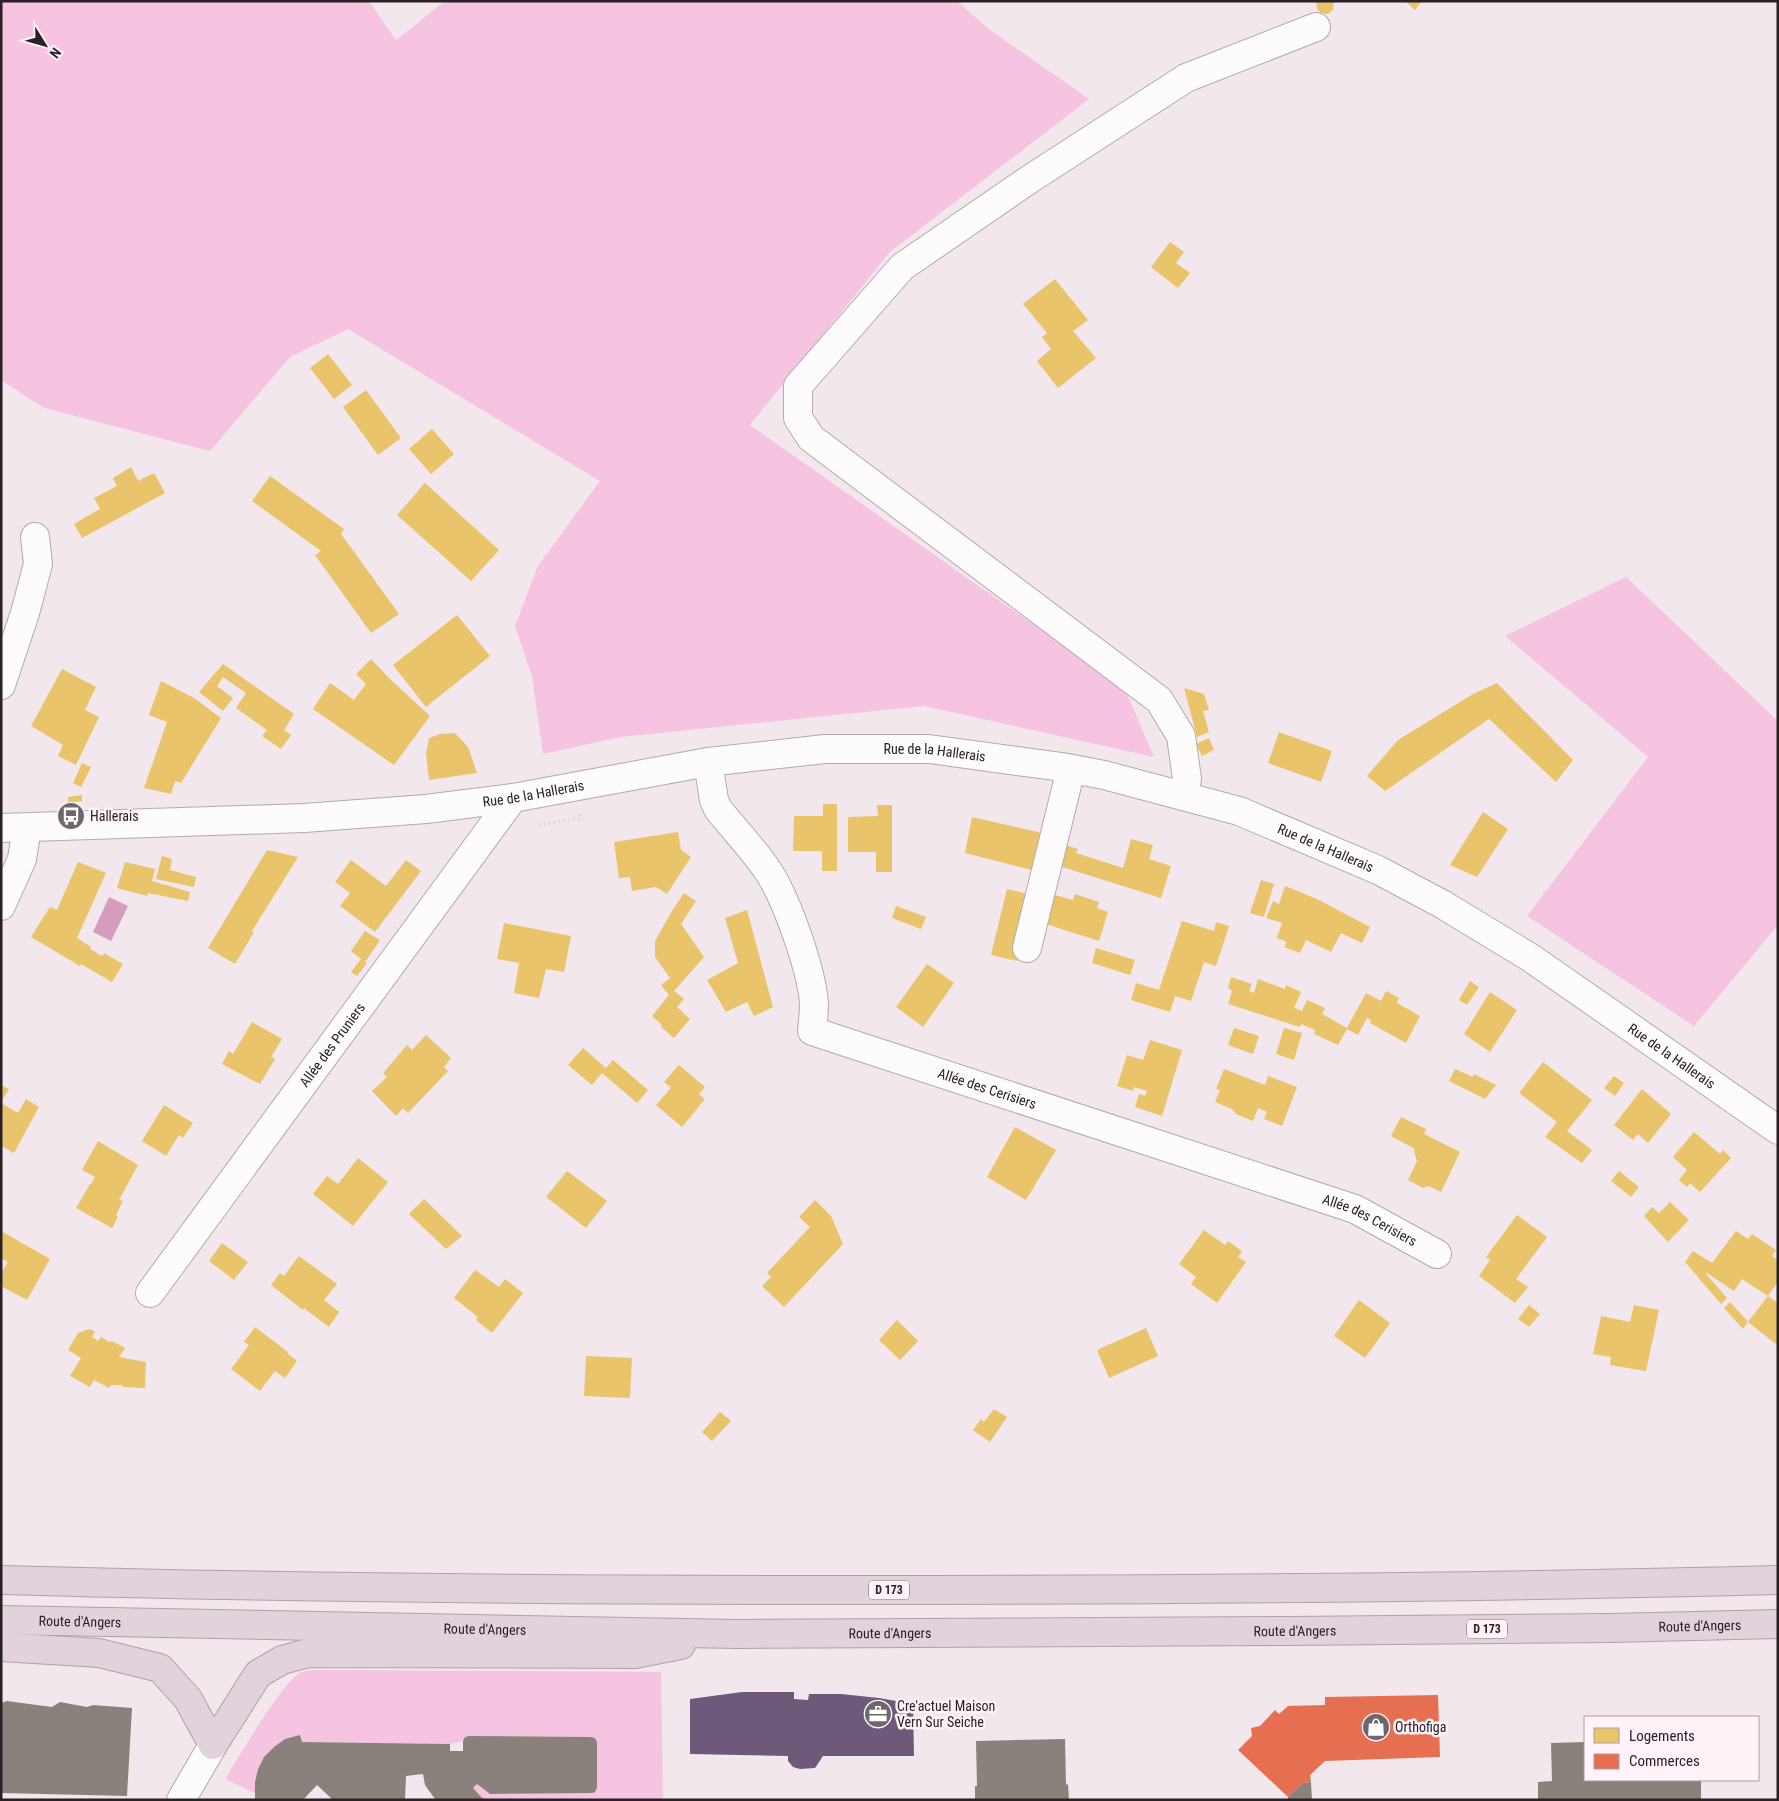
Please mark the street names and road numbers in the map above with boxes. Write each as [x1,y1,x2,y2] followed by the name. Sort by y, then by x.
[883,741,987,765] street label: Rue de la Hallerais
[482,777,585,810] street label: Rue de la Hallerais
[1275,820,1376,875] street label: Rue de la Hallerais
[296,1000,368,1090] street label: Allée des Pruniers
[1625,1020,1718,1092] street label: Rue de la Hallerais
[936,1065,1038,1112] street label: Allée des Cerisiers
[1321,1191,1420,1249] street label: Allée des Cerisiers
[869,1580,909,1600] road number: D 173
[38,1613,122,1630] street label: Route d'Angers
[1658,1617,1741,1635] street label: Route d'Angers
[443,1620,526,1638] street label: Route d'Angers
[1467,1620,1507,1638] road number: D 173
[1253,1623,1336,1639] street label: Route d'Angers
[848,1625,931,1641] street label: Route d'Angers

